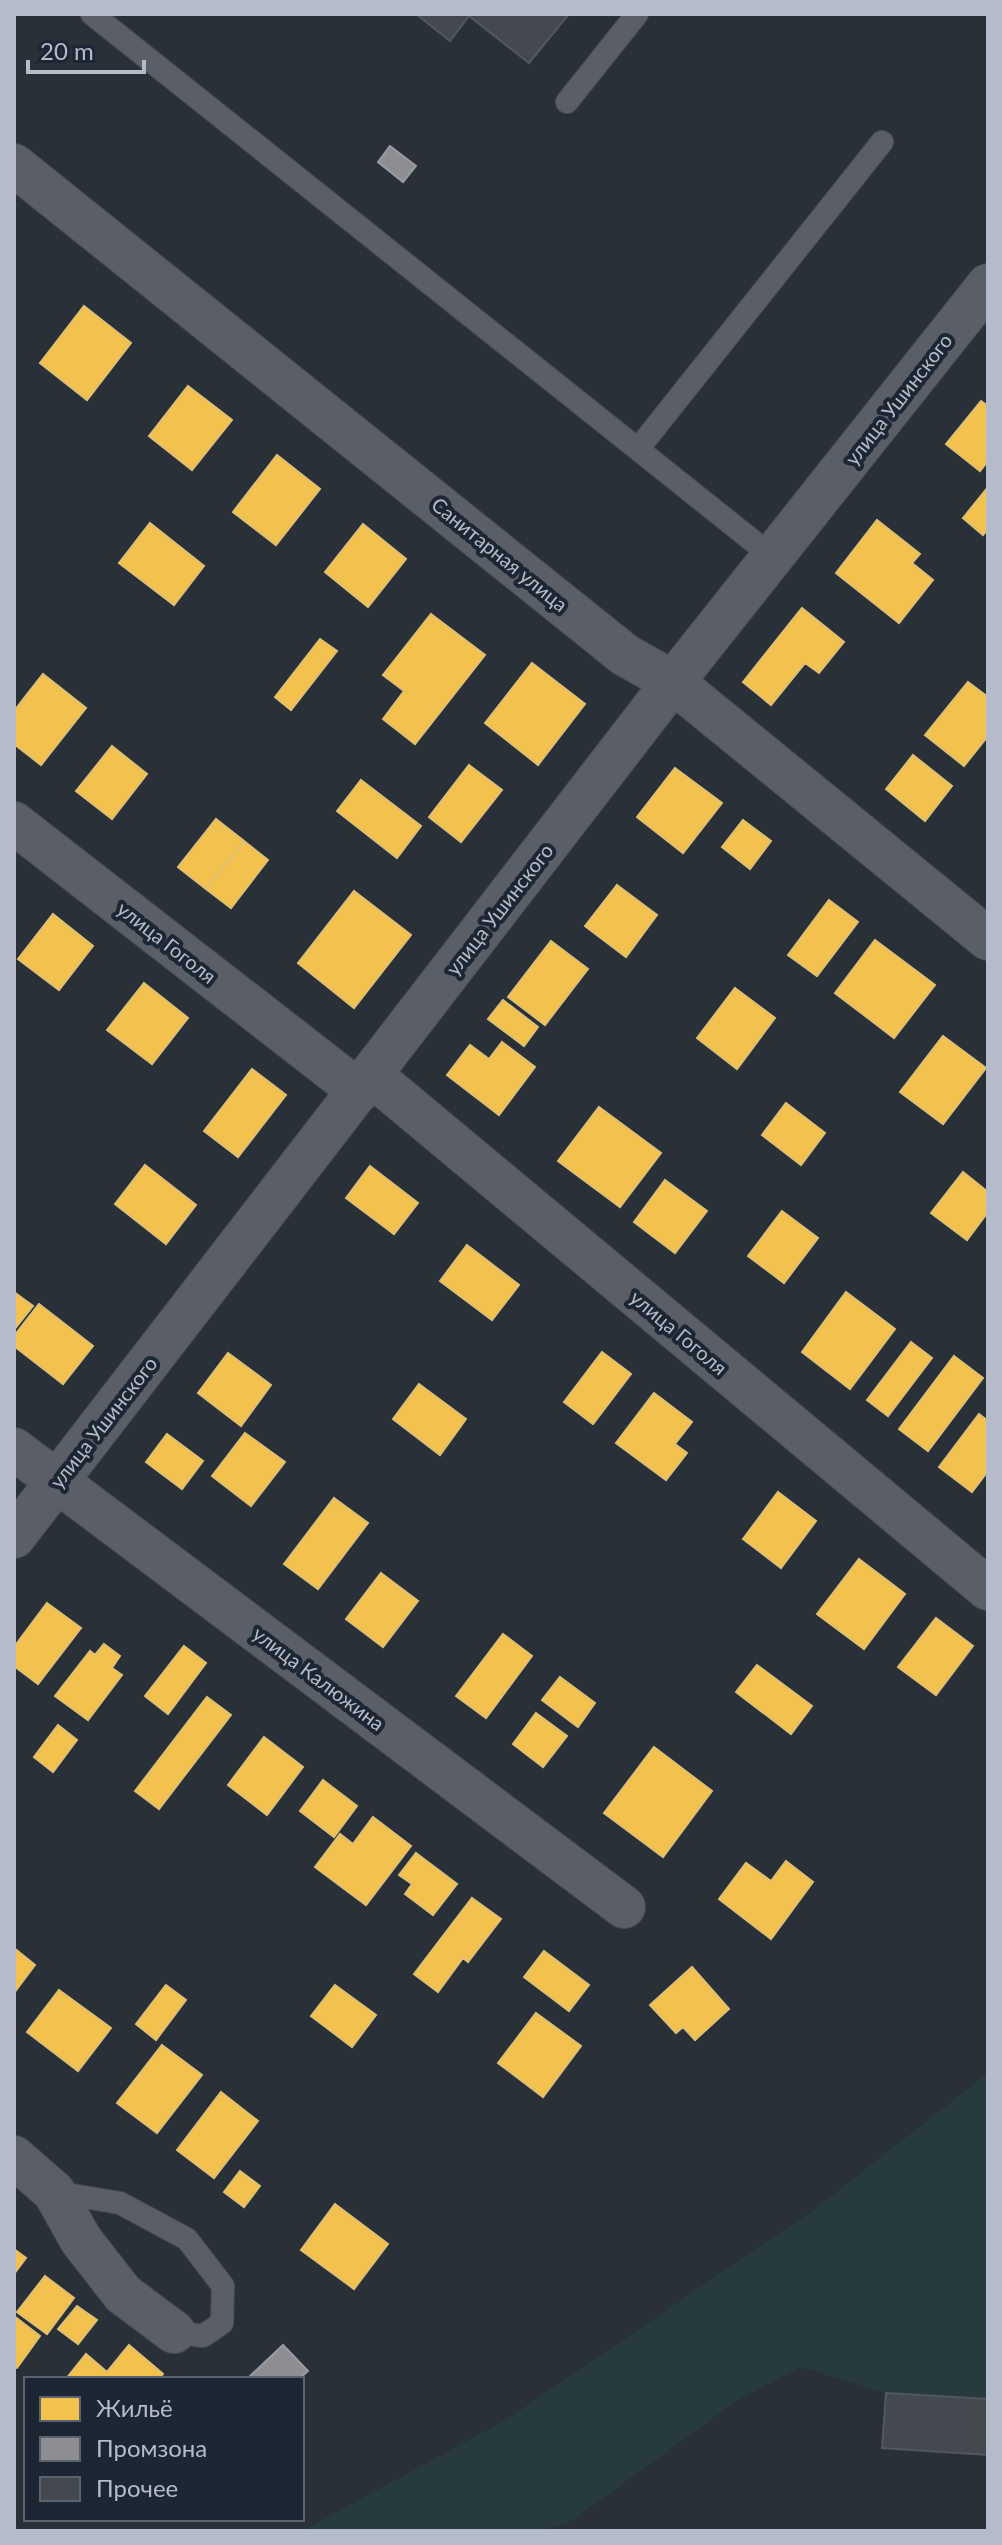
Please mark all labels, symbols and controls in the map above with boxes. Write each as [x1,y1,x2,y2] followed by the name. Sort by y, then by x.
[28,24,144,74] scale bar
[40,36,94,65] text: 20 m
[839,329,957,469] street label: улица Ушинского
[427,492,573,616] street label: Санитарная улица
[440,839,558,979] street label: улица Ушинского
[113,896,221,988] street label: улица Гоголя
[626,1285,732,1379] street label: улица Гоголя
[44,1352,162,1492] street label: улица Ушинского
[249,1621,389,1735] street label: улица Калюжина
[24,2377,304,2521] legend
[96,2393,173,2422] text: Жильё
[96,2433,207,2462] text: Промзона
[96,2473,178,2502] text: Прочее

